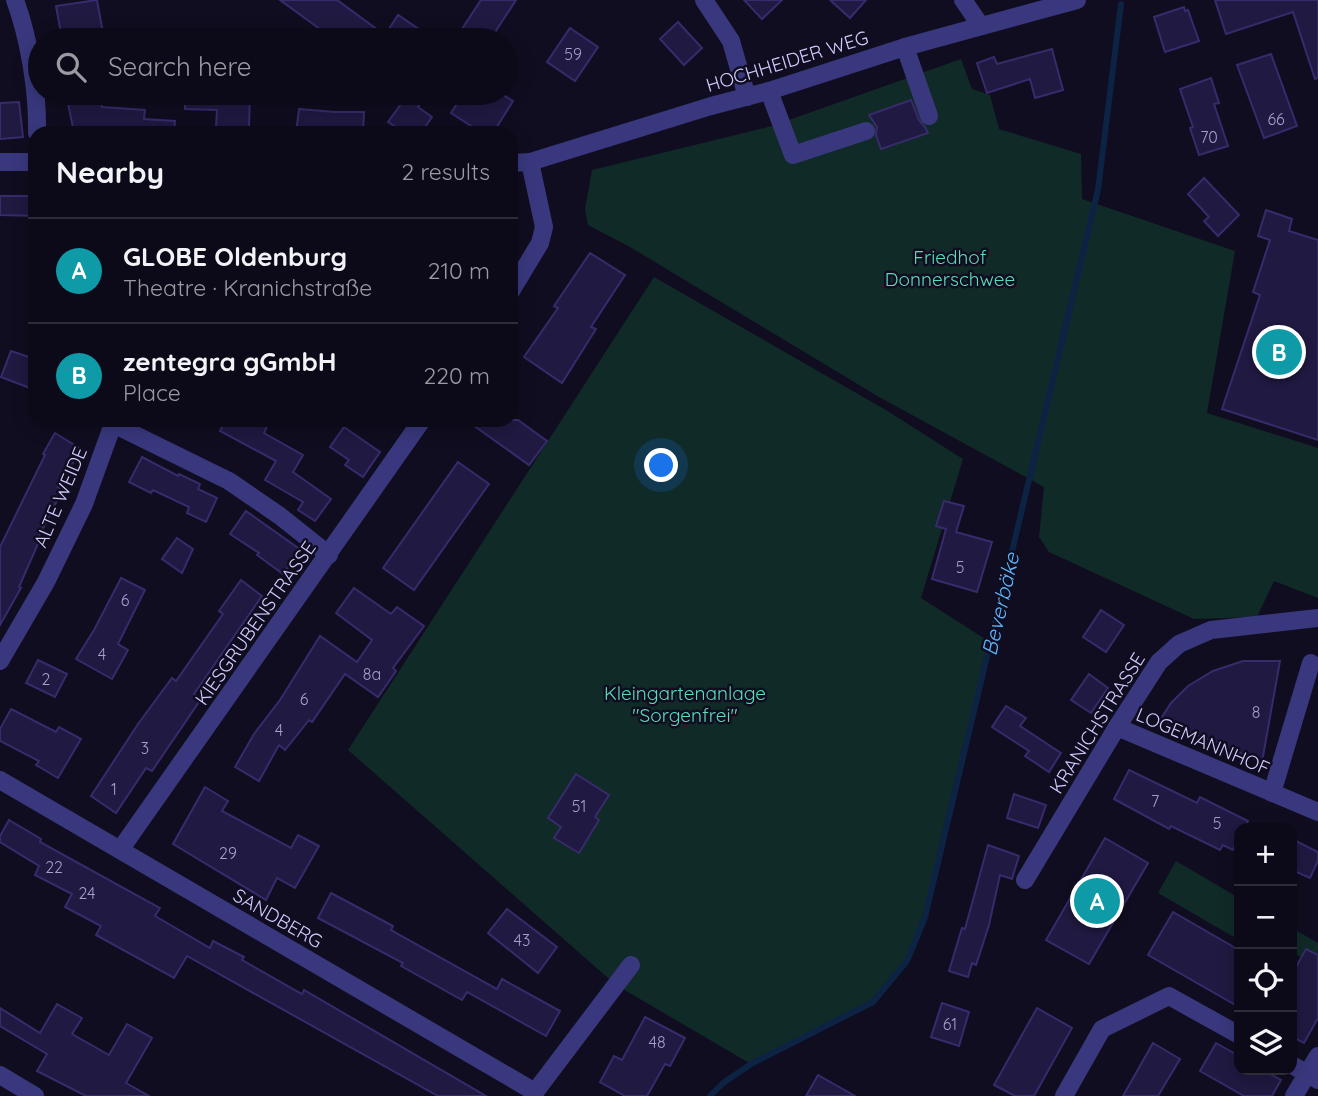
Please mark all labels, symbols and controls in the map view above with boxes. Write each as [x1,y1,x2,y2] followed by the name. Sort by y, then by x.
[703,25,871,97] street label: HOCHHEIDER WEG
[28,28,518,105] search box
[564,44,582,64] house number: 59
[52,48,90,86] icon: search
[108,50,252,83] text: Search here
[1267,109,1285,129] house number: 66
[1200,127,1218,147] house number: 70
[56,153,164,191] text: Nearby
[401,157,490,186] text: 2 results
[123,240,347,273] text: GLOBE Oldenburg
[885,245,1015,291] park label: Friedhof Donnerschwee
[72,256,86,285] text: A
[428,256,490,285] text: 210 m
[123,273,372,302] text: Theatre · Kranichstraße
[1256,326,1302,378] pin: B
[123,345,336,378] text: zentegra gGmbH
[71,361,87,390] text: B
[424,361,490,390] text: 220 m
[123,378,181,407] text: Place
[28,443,92,551] street label: ALTE WEIDE
[644,448,678,482] your location
[189,536,321,710] street label: KIESGRUBENSTRASSE
[976,549,1025,658] water label: Beverbäke
[956,557,964,577] house number: 5
[121,590,130,610] house number: 6
[98,644,106,664] house number: 4
[1044,648,1150,798] street label: KRANICHSTRASSE
[363,664,381,684] house number: 8a
[42,669,51,689] house number: 2
[604,681,766,727] park label: Kleingartenanlage "Sorgenfrei"
[300,689,309,709] house number: 6
[1132,702,1274,780] street label: LOGEMANNHOF
[1252,702,1260,722] house number: 8
[275,720,283,740] house number: 4
[141,738,149,758] house number: 3
[111,779,117,799] house number: 1
[1151,791,1159,811] house number: 7
[572,796,586,816] house number: 51
[1213,813,1221,833] house number: 5
[1234,823,1297,1075] map controls
[1234,823,1297,886] button: +
[219,843,237,863] house number: 29
[45,857,63,877] house number: 22
[1074,875,1120,927] pin: A
[78,883,96,903] house number: 24
[229,883,327,953] street label: SANDBERG
[1234,886,1297,949] button: −
[514,930,530,950] house number: 43
[1234,949,1297,1012] button: locate
[1234,1012,1297,1075] button: layers
[943,1014,957,1034] house number: 61
[648,1032,666,1052] house number: 48

